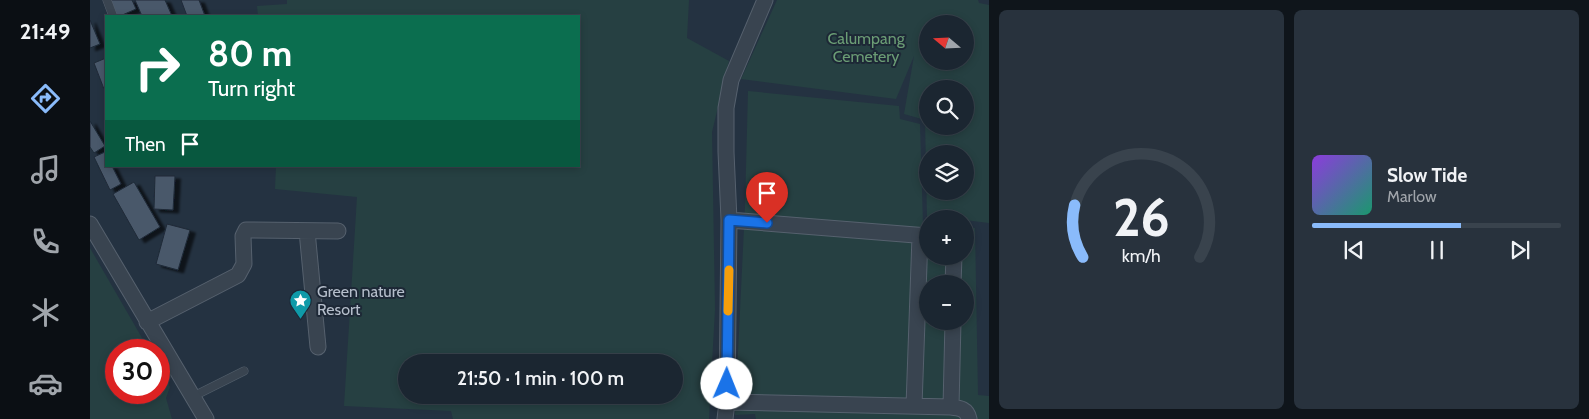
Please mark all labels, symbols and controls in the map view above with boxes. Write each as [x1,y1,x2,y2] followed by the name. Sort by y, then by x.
[919,15,974,70] north arrow
[919,15,974,330] map controls
[20,18,70,45] text: 21:49
[827,29,906,66] park label: Calumpang Cemetery
[208,32,292,75] text: 80 m
[125,35,190,100] icon: right
[208,75,295,102] text: Turn right
[919,80,974,135] button: search
[28,81,63,116] icon: directions
[176,130,204,158] icon: arrive
[125,133,166,156] text: Then
[919,145,974,200] button: layers
[28,152,63,187] icon: music
[1387,164,1467,187] text: Slow Tide
[746,172,788,223] pin
[753,179,781,207] icon: arrive
[1113,186,1170,249] text: 26
[1387,187,1437,206] text: Marlow
[919,210,974,265] button: +
[28,224,63,259] icon: phone
[1340,236,1368,264] icon: previous
[1423,236,1451,264] icon: pause
[1506,236,1534,264] icon: next
[1122,245,1161,266] text: km/h
[919,275,974,330] button: −
[317,282,405,319] place label: Green nature Resort
[289,288,313,319] place icon: Green nature Resort
[28,295,63,330] icon: climate
[105,339,170,404] speed limit sign: 30
[700,357,752,409] position arrow
[28,366,63,401] icon: car
[457,367,624,390] text: 21:50 · 1 min · 100 m

